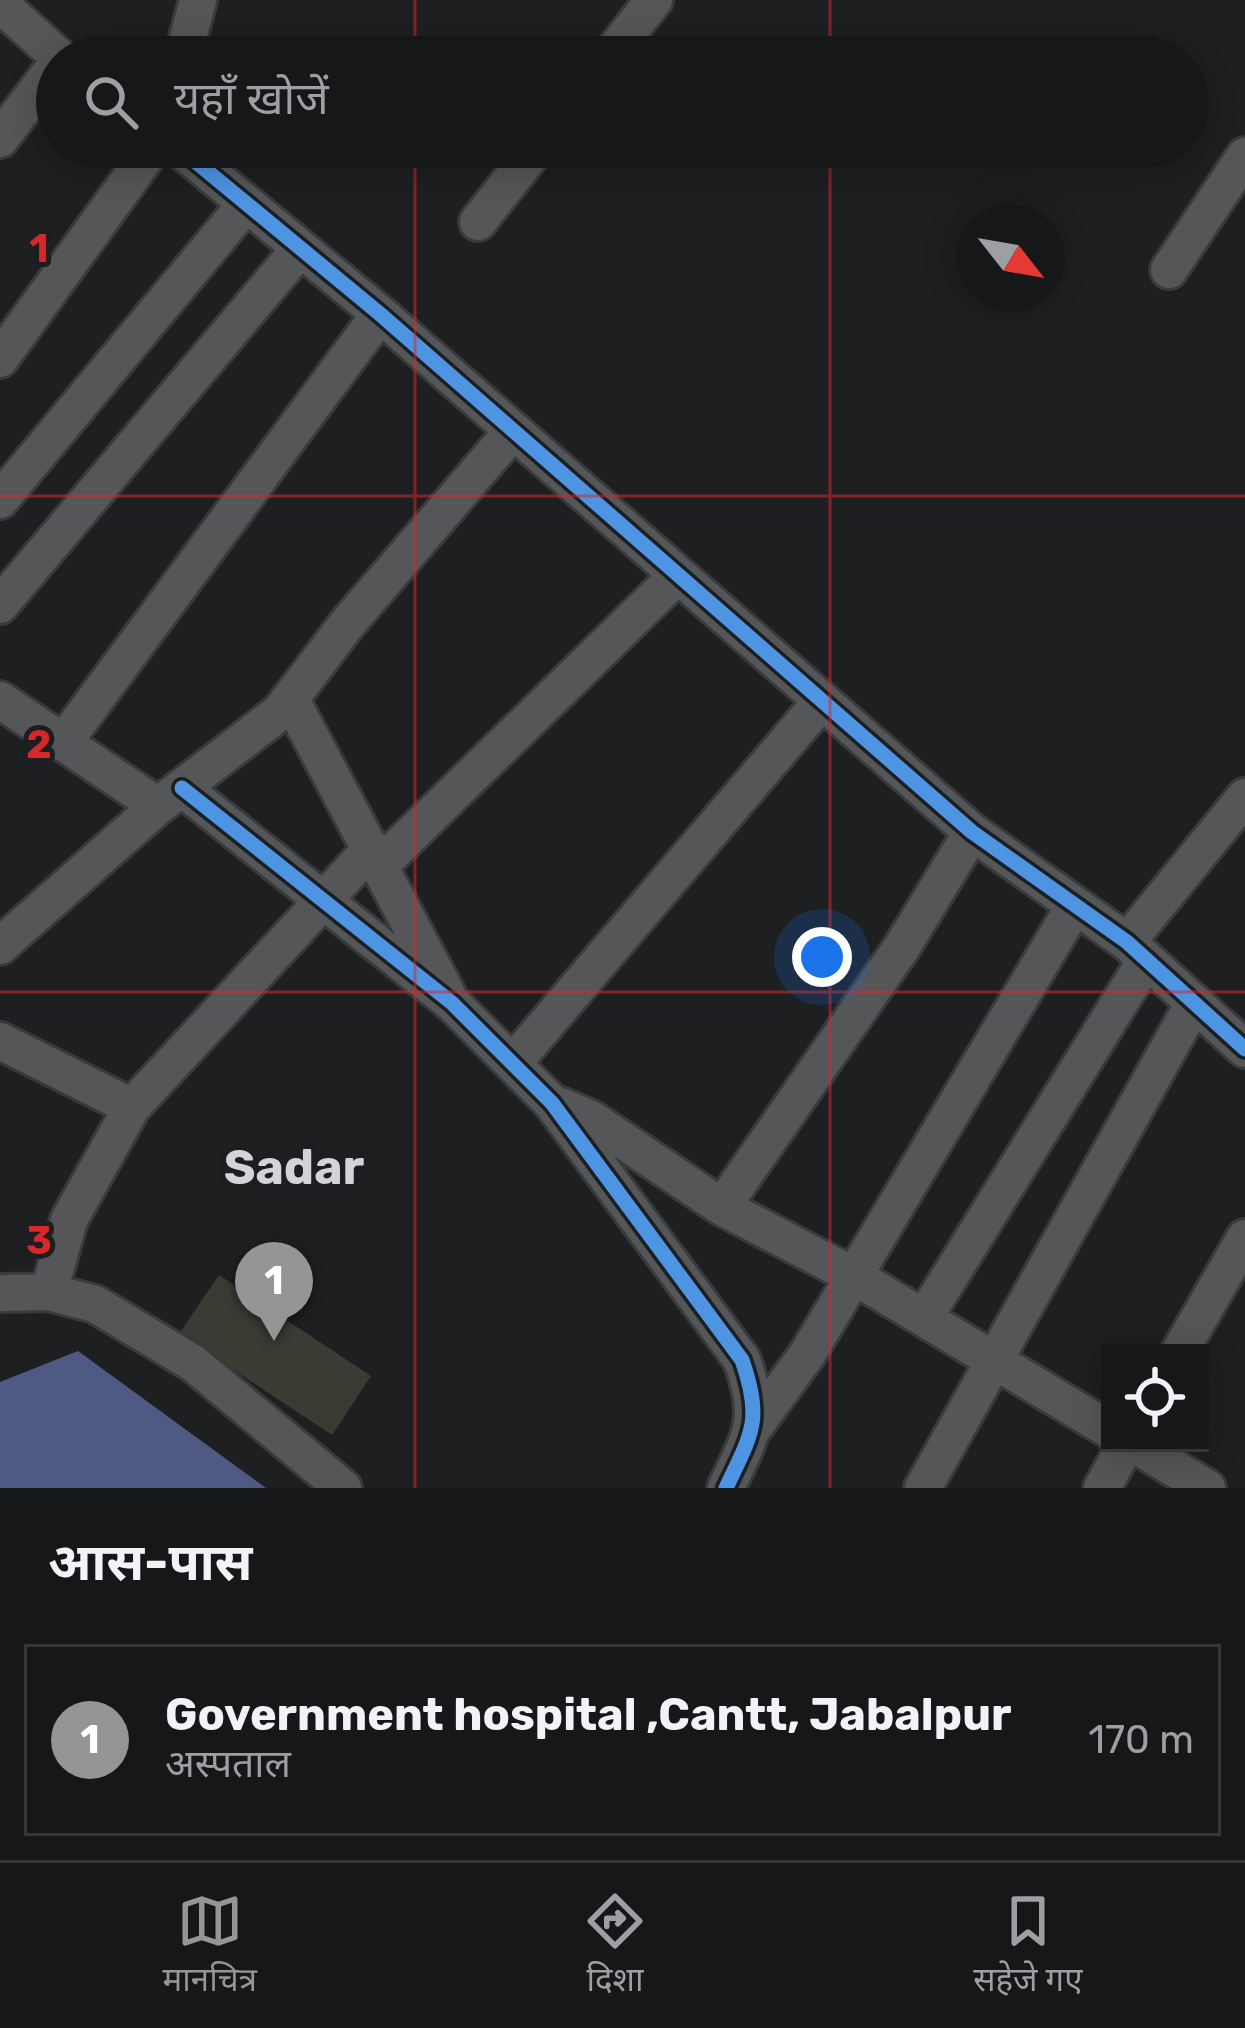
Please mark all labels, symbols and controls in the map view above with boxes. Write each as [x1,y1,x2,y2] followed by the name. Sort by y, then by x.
[36,36,1209,168] search box
[78,69,144,135] icon: search
[174,72,329,125] text: यहाँ खोजें
[957,204,1065,312] north arrow
[29,226,49,272] text: 1
[26,722,52,768] text: 2
[792,927,852,987] your location
[224,1139,364,1196] district label: Sadar
[26,1218,52,1264] text: 3
[235,1242,313,1341] pin: 1
[1101,1344,1209,1452] map controls
[1101,1344,1209,1452] button: locate
[48,1532,252,1593] text: आस-पास
[165,1688,1011,1741] text: Government hospital ,Cantt, Jabalpur
[80,1717,100,1763] text: 1
[1088,1717,1194,1763] text: 170 m
[165,1741,291,1787] text: अस्पताल
[163,1888,257,2004] tab: मानचित्र
[582,1888,648,2004] tab: दिशा
[973,1888,1082,2004] tab: सहेजे गए

